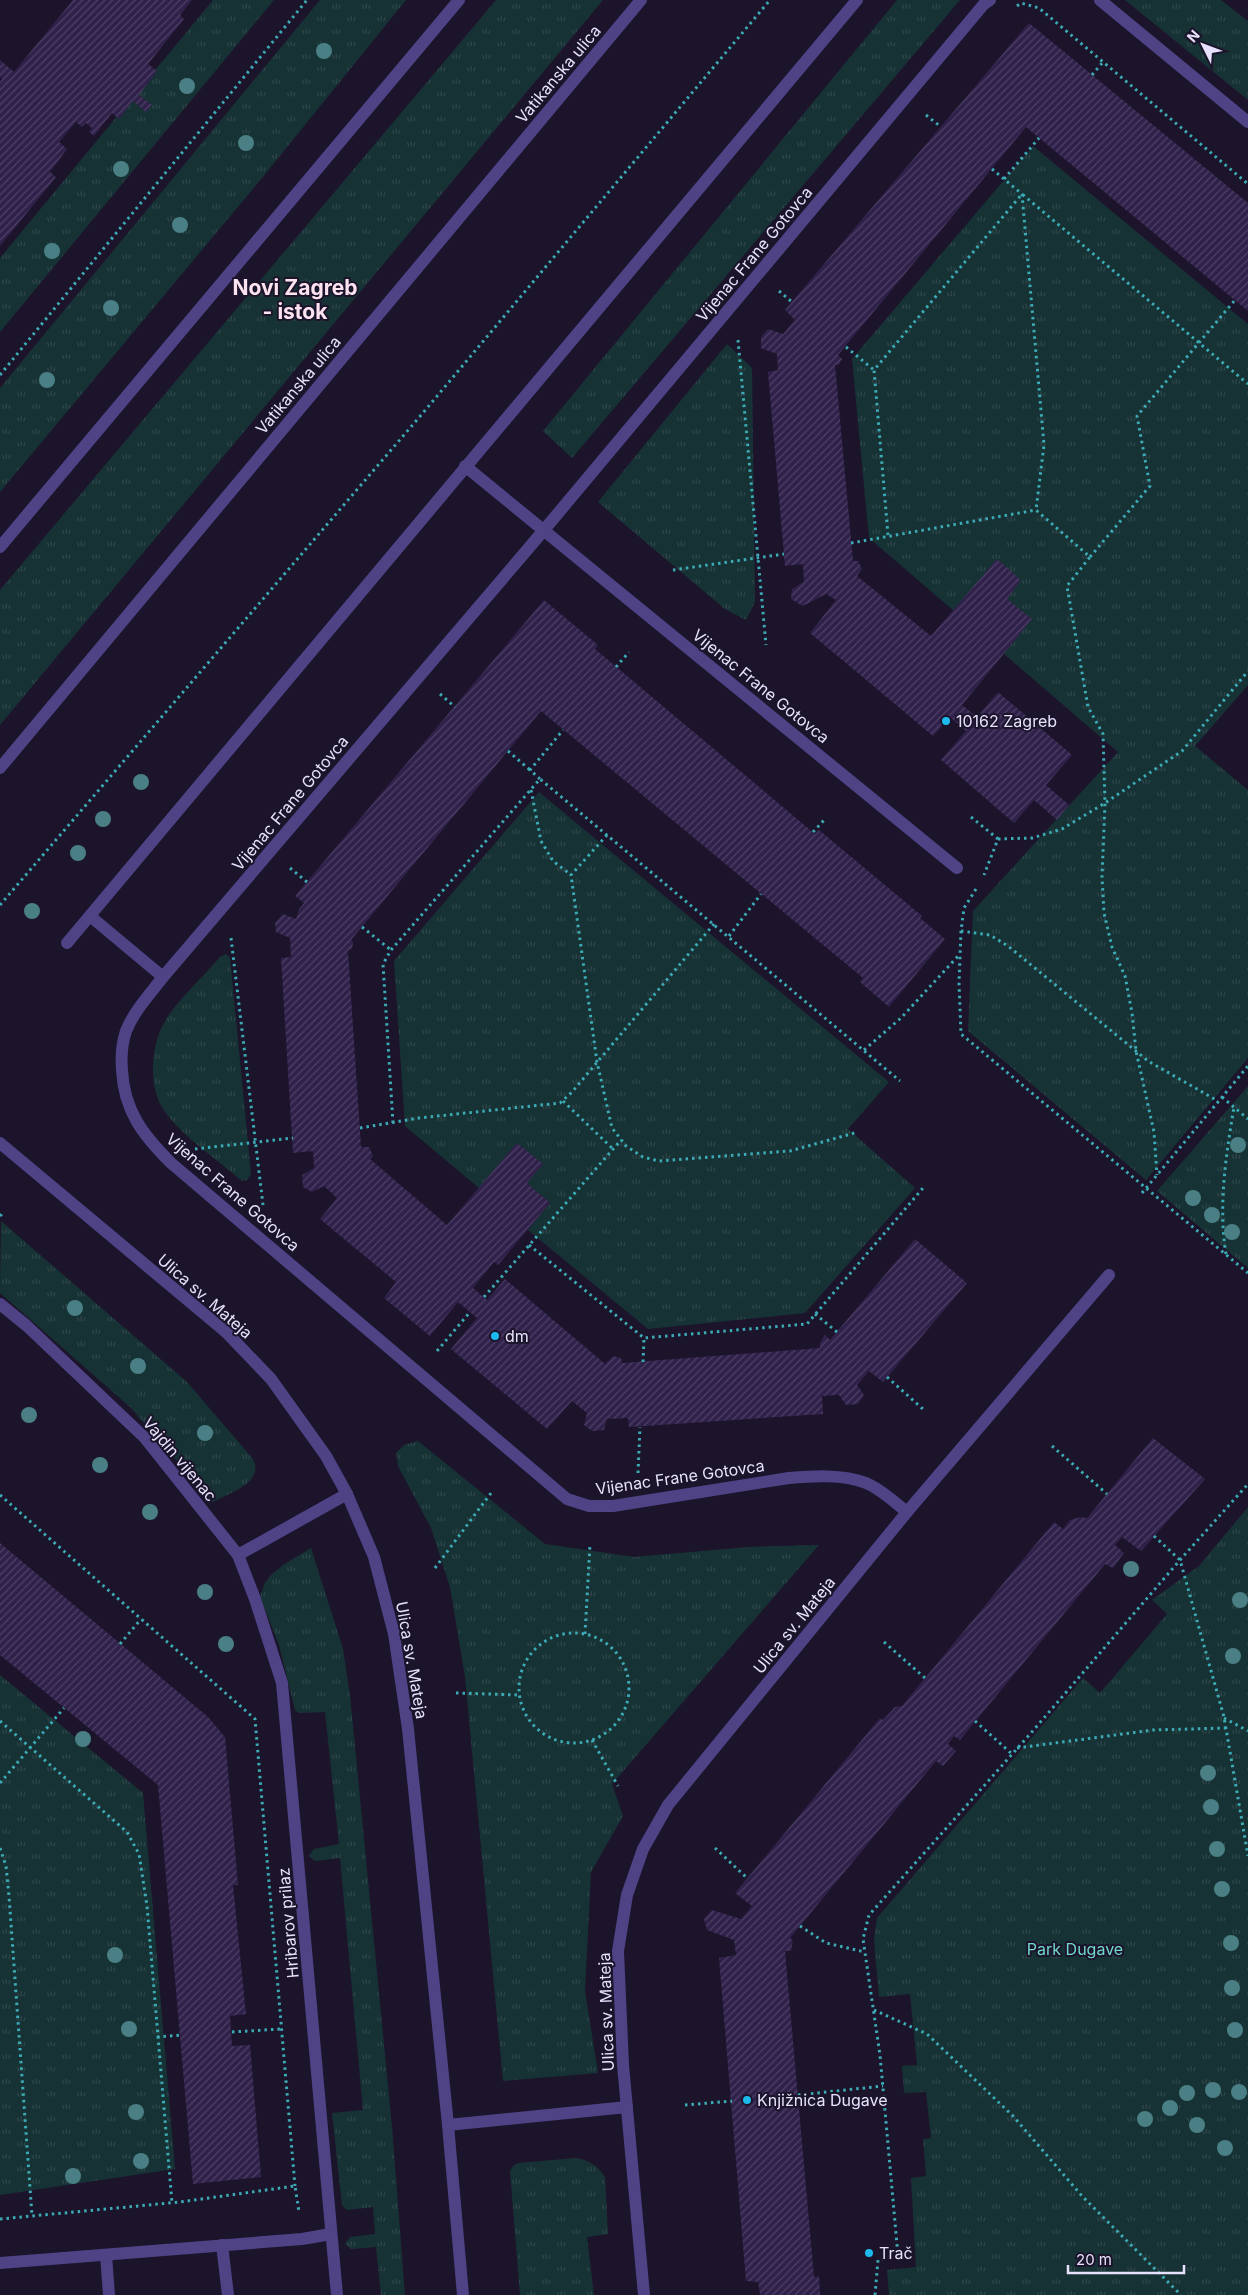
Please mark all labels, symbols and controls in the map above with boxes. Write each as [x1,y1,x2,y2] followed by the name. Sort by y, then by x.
[1178,20,1228,70] north arrow
[511,21,605,127] street label: Vatikanska ulica
[1183,26,1203,46] text: N
[692,182,816,326] street label: Vijenac Frane Gotovca
[233,275,357,324] district label: Novi Zagreb - istok
[251,332,345,438] street label: Vatikanska ulica
[689,625,833,747] street label: Vijenac Frane Gotovca
[956,711,1057,731] place label: 10162 Zagreb
[940,715,952,727] marker: 10162 Zagreb
[228,731,352,875] street label: Vijenac Frane Gotovca
[162,1129,304,1255] street label: Vijenac Frane Gotovca
[154,1249,256,1343] street label: Ulica sv. Mateja
[505,1326,529,1346] place label: dm
[489,1330,501,1342] marker: dm
[139,1413,221,1505] street label: Vajdin vijenac
[594,1455,766,1499] street label: Vijenac Frane Gotovca
[749,1572,839,1678] street label: Ulica sv. Mateja
[392,1600,432,1720] street label: Ulica sv. Mateja
[273,1867,303,1979] street label: Hribarov prilaz
[1027,1939,1123,1959] park label: Park Dugave
[594,1952,618,2072] street label: Ulica sv. Mateja
[757,2090,887,2110] place label: Knjižnica Dugave
[741,2094,753,2106] marker: Knjižnica Dugave
[1068,2242,1184,2274] scale bar
[879,2243,913,2263] place label: Trač
[863,2247,875,2259] marker: Trač
[1076,2250,1112,2269] text: 20 m

